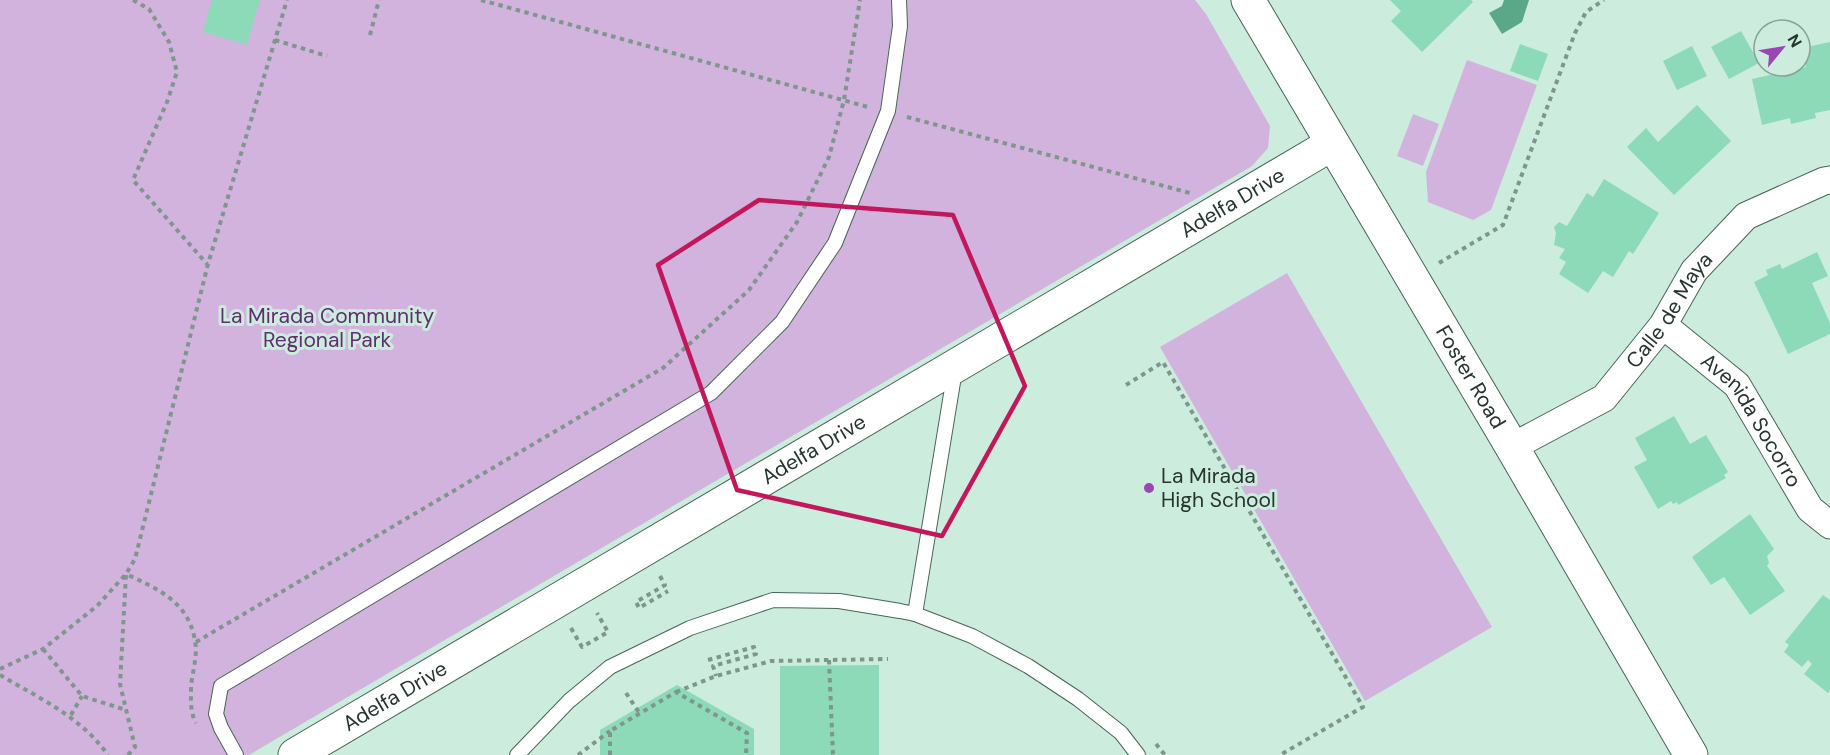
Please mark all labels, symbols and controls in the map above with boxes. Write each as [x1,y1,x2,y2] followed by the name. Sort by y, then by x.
[1752,18,1812,78] north arrow
[1783,30,1807,51] text: N
[1175,161,1290,244] street label: Adelfa Drive
[1620,246,1719,374] street label: Calle de Maya
[220,302,434,354] park label: La Mirada Community Regional Park
[1429,320,1512,434] street label: Foster Road
[1695,347,1808,492] street label: Avenida Socorro
[756,408,871,491] street label: Adelfa Drive
[1161,462,1276,514] place label: La Mirada High School
[1142,481,1156,495] marker: La Mirada High School
[338,654,452,738] street label: Adelfa Drive

